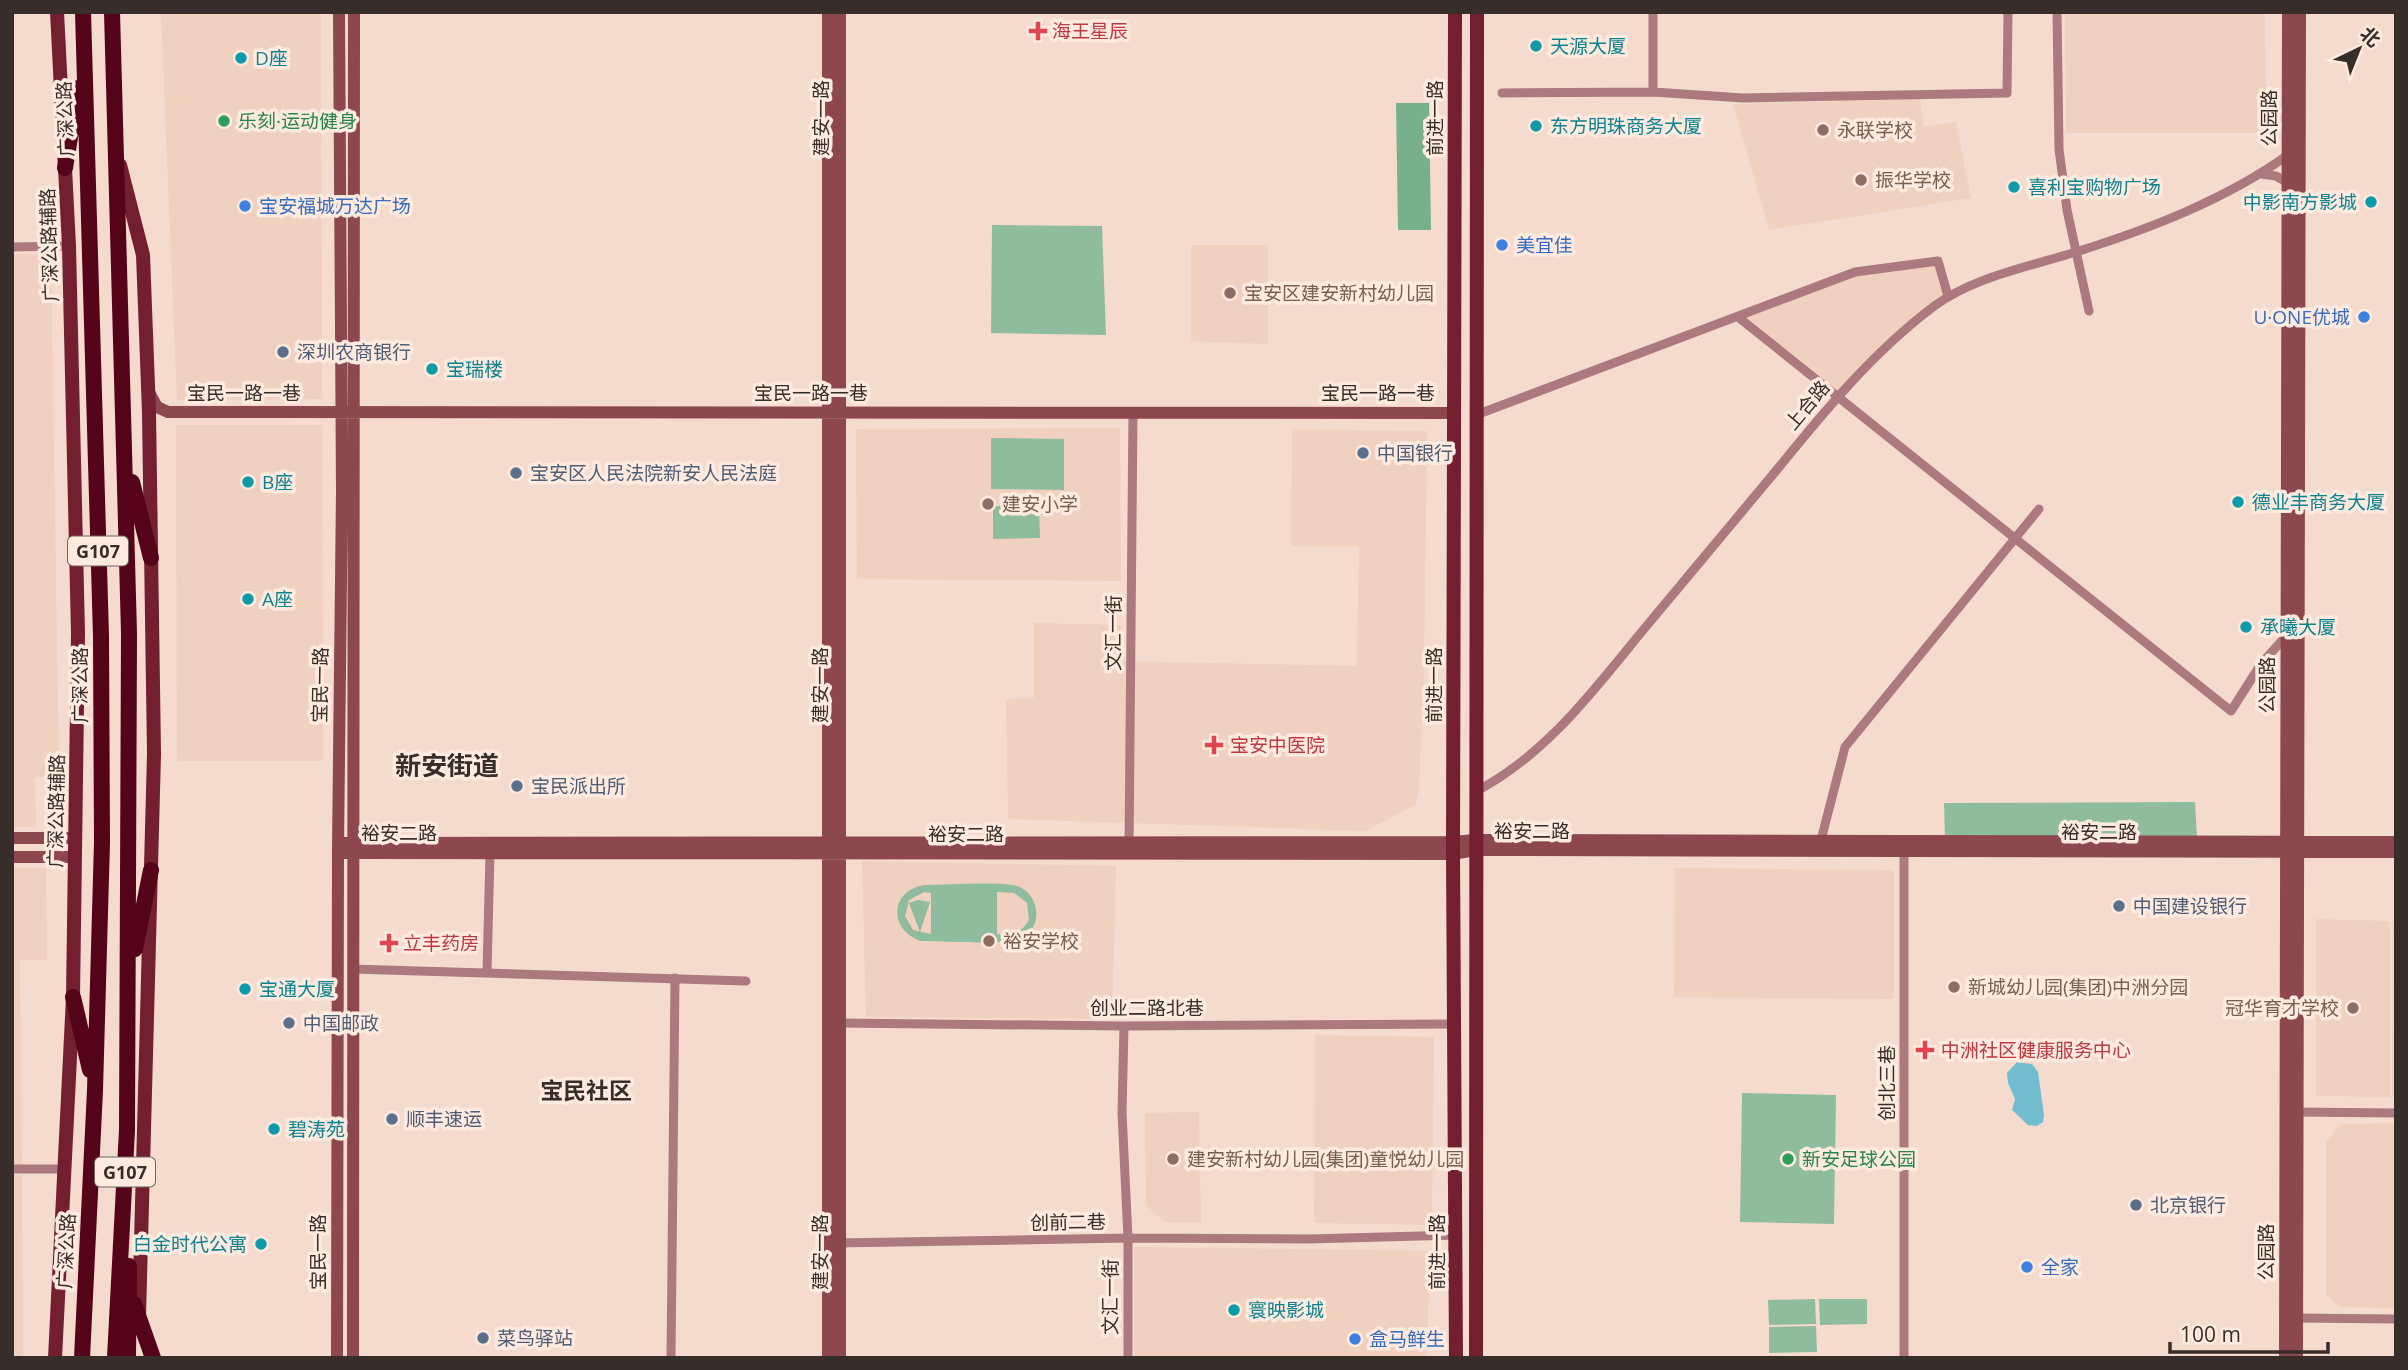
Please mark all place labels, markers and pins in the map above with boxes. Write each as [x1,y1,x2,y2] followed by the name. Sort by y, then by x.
[1052,18,1128,44] place label: 海王星辰
[1030,23,1046,39] marker: 海王星辰
[1550,33,1626,59] place label: 天源大厦
[1528,38,1544,54] marker: 天源大厦
[255,45,288,71] place label: D座
[233,50,249,66] marker: D座
[238,108,357,134] place label: 乐刻·运动健身
[216,113,232,129] marker: 乐刻·运动健身
[1550,113,1702,139] place label: 东方明珠商务大厦
[1837,117,1913,143] place label: 永联学校
[1528,118,1544,134] marker: 东方明珠商务大厦
[1815,122,1831,138] marker: 永联学校
[1875,167,1951,193] place label: 振华学校
[1853,172,1869,188] marker: 振华学校
[2028,174,2161,200] place label: 喜利宝购物广场
[2006,179,2022,195] marker: 喜利宝购物广场
[2243,189,2357,215] place label: 中影南方影城
[259,193,411,219] place label: 宝安福城万达广场
[2363,194,2379,210] marker: 中影南方影城
[237,198,253,214] marker: 宝安福城万达广场
[1516,232,1573,258] place label: 美宜佳
[1494,237,1510,253] marker: 美宜佳
[1244,280,1434,306] place label: 宝安区建安新村幼儿园
[1222,285,1238,301] marker: 宝安区建安新村幼儿园
[2254,304,2350,330] place label: U·ONE优城
[2356,309,2372,325] marker: U·ONE优城
[297,339,411,365] place label: 深圳农商银行
[275,344,291,360] marker: 深圳农商银行
[446,356,503,382] place label: 宝瑞楼
[424,361,440,377] marker: 宝瑞楼
[1377,440,1453,466] place label: 中国银行
[1355,445,1371,461] marker: 中国银行
[530,460,777,486] place label: 宝安区人民法院新安人民法庭
[508,465,524,481] marker: 宝安区人民法院新安人民法庭
[262,469,293,495] place label: B座
[240,474,256,490] marker: B座
[2252,489,2385,515] place label: 德业丰商务大厦
[1002,491,1078,517] place label: 建安小学
[2230,494,2246,510] marker: 德业丰商务大厦
[980,496,996,512] marker: 建安小学
[262,586,293,612] place label: A座
[240,591,256,607] marker: A座
[2260,614,2336,640] place label: 承曦大厦
[2238,619,2254,635] marker: 承曦大厦
[1230,732,1325,758] place label: 宝安中医院
[1204,735,1224,755] marker: 宝安中医院
[531,773,626,799] place label: 宝民派出所
[509,778,525,794] marker: 宝民派出所
[2133,893,2247,919] place label: 中国建设银行
[2111,898,2127,914] marker: 中国建设银行
[1003,928,1079,954] place label: 裕安学校
[403,930,479,956] place label: 立丰药房
[981,933,997,949] marker: 裕安学校
[381,935,397,951] marker: 立丰药房
[1968,974,2188,1000] place label: 新城幼儿园(集团)中洲分园
[259,976,335,1002] place label: 宝通大厦
[1946,979,1962,995] marker: 新城幼儿园(集团)中洲分园
[237,981,253,997] marker: 宝通大厦
[2225,995,2339,1021] place label: 冠华育才学校
[2345,1000,2361,1016] marker: 冠华育才学校
[303,1010,379,1036] place label: 中国邮政
[281,1015,297,1031] marker: 中国邮政
[1941,1037,2131,1063] place label: 中洲社区健康服务中心
[1915,1040,1935,1060] marker: 中洲社区健康服务中心
[406,1106,482,1132] place label: 顺丰速运
[384,1111,400,1127] marker: 顺丰速运
[288,1116,345,1142] place label: 碧涛苑
[266,1121,282,1137] marker: 碧涛苑
[1187,1146,1464,1172] place label: 建安新村幼儿园(集团)童悦幼儿园
[1802,1146,1916,1172] place label: 新安足球公园
[1165,1151,1181,1167] marker: 建安新村幼儿园(集团)童悦幼儿园
[1780,1151,1796,1167] marker: 新安足球公园
[2150,1192,2226,1218] place label: 北京银行
[2128,1197,2144,1213] marker: 北京银行
[133,1231,247,1257] place label: 白金时代公寓
[253,1236,269,1252] marker: 白金时代公寓
[2041,1254,2079,1280] place label: 全家
[2019,1259,2035,1275] marker: 全家
[1248,1297,1324,1323] place label: 寰映影城
[1226,1302,1242,1318] marker: 寰映影城
[497,1325,573,1351] place label: 菜鸟驿站
[1369,1326,1445,1352] place label: 盒马鲜生
[475,1330,491,1346] marker: 菜鸟驿站
[1347,1331,1363,1347] marker: 盒马鲜生

